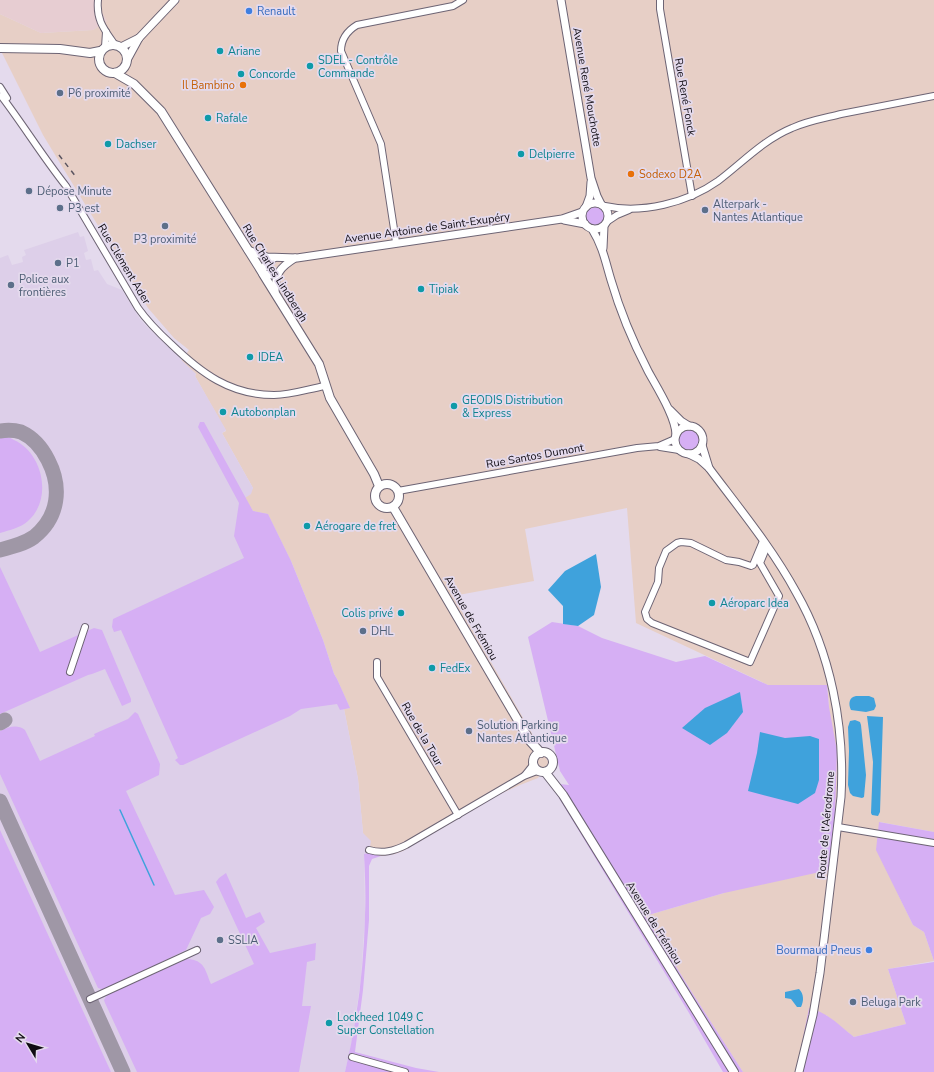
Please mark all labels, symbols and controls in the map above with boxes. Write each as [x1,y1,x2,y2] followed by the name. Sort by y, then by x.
[257,4,295,19] place label: Renault
[244,6,254,16] marker: Renault
[569,26,605,148] street label: Avenue René Mouchotte
[228,44,261,59] place label: Ariane
[215,46,225,56] marker: Ariane
[318,53,398,81] place label: SDEL - Contrôle Commande
[671,57,699,138] street label: Rue René Fonck
[305,61,315,71] marker: SDEL - Contrôle Commande
[249,67,296,82] place label: Concorde
[236,69,246,79] marker: Concorde
[182,78,235,93] place label: Il Bambino
[238,80,248,90] marker: Il Bambino
[68,86,131,101] place label: P6 proximité
[55,88,65,98] marker: P6 proximité
[216,111,248,126] place label: Rafale
[203,113,213,123] marker: Rafale
[116,137,156,152] place label: Dachser
[103,139,113,149] marker: Dachser
[529,147,575,162] place label: Delpierre
[516,149,526,159] marker: Delpierre
[639,167,701,182] place label: Sodexo D2A
[626,169,636,179] marker: Sodexo D2A
[37,184,112,199] place label: Dépose Minute
[24,186,34,196] marker: Dépose Minute
[713,197,803,225] place label: Alterpark - Nantes Atlantique
[68,201,99,216] place label: P3 est
[55,203,65,213] marker: P3 est
[700,205,710,215] marker: Alterpark - Nantes Atlantique
[343,209,511,247] street label: Avenue Antoine de Saint-Exupéry
[94,221,154,307] street label: Rue Clément Ader
[160,221,170,231] marker: P3 proximité
[239,221,311,325] street label: Rue Charles Lindbergh
[134,232,196,247] place label: P3 proximité
[66,256,80,271] place label: P1
[53,258,63,268] marker: P1
[19,272,69,300] place label: Police aux frontières
[6,280,16,290] marker: Police aux frontières
[429,282,459,297] place label: Tipiak
[416,284,426,294] marker: Tipiak
[258,350,283,365] place label: IDEA
[245,352,255,362] marker: IDEA
[462,393,563,421] place label: GEODIS Distribution & Express
[449,401,459,411] marker: GEODIS Distribution & Express
[231,405,296,420] place label: Autobonplan
[218,407,228,417] marker: Autobonplan
[485,440,585,472] street label: Rue Santos Dumont
[315,519,396,534] place label: Aérogare de fret
[302,521,312,531] marker: Aérogare de fret
[441,573,501,663] street label: Avenue de Frémiou
[720,596,789,611] place label: Aéroparc Idea
[707,598,717,608] marker: Aéroparc Idea
[342,606,393,621] place label: Colis privé
[396,608,406,618] marker: Colis privé
[371,624,394,639] place label: DHL
[358,626,368,636] marker: DHL
[440,661,470,676] place label: FedEx
[427,663,437,673] marker: FedEx
[398,699,446,769] street label: Rue de la Tour
[477,718,567,746] place label: Solution Parking Nantes Atlantique
[464,726,474,736] marker: Solution Parking Nantes Atlantique
[814,770,838,879] street label: Route de l'Aérodrome
[622,879,686,967] street label: Avenue de Frémiou
[228,933,258,948] place label: SSLIA
[215,935,225,945] marker: SSLIA
[776,943,861,958] place label: Bourmaud Pneus
[864,945,874,955] marker: Bourmaud Pneus
[861,995,921,1010] place label: Beluga Park
[848,997,858,1007] marker: Beluga Park
[337,1010,434,1038] place label: Lockheed 1049 C Super Constellation
[324,1018,334,1028] marker: Lockheed 1049 C Super Constellation
[8,1024,48,1064] north arrow
[12,1030,29,1046] text: N

